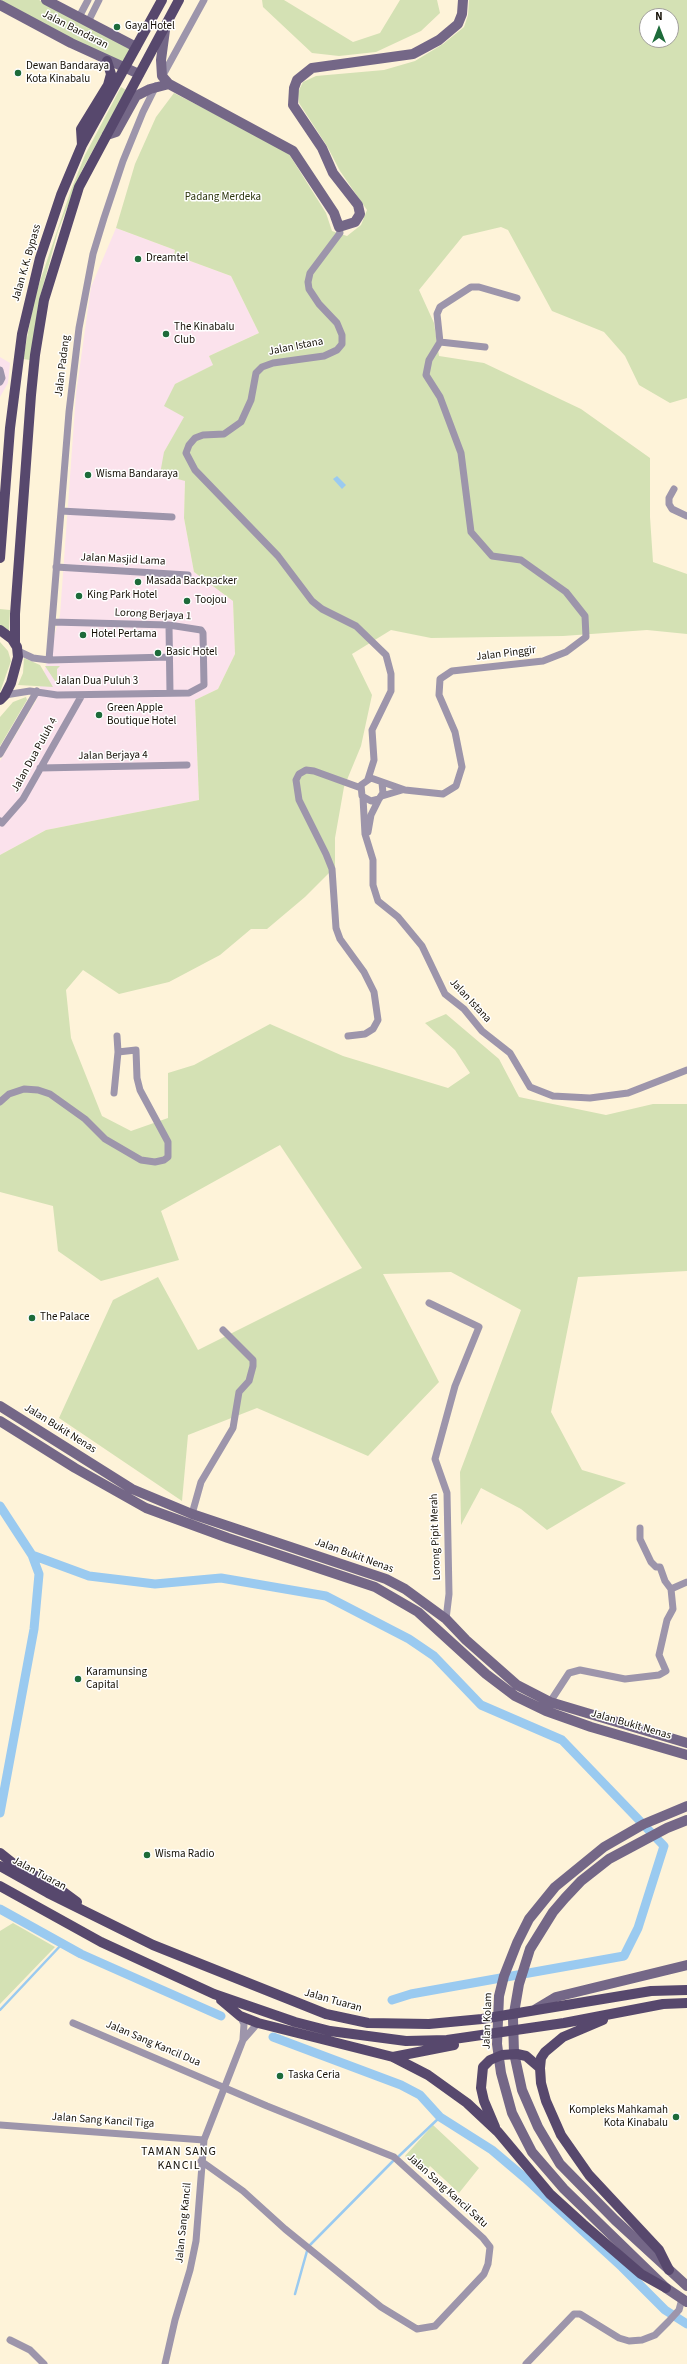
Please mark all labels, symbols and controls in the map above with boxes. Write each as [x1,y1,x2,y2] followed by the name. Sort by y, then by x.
[40,8,110,52] street label: Jalan Bandaran
[639,8,679,48] north arrow
[655,9,663,24] text: N
[125,20,175,34] place label: Gaya Hotel
[112,22,122,32] marker: Gaya Hotel
[26,60,109,86] place label: Dewan Bandaraya Kota Kinabalu
[13,68,23,78] marker: Dewan Bandaraya Kota Kinabalu
[185,191,261,205] park label: Padang Merdeka
[10,223,44,303] street label: Jalan K.K. Bypass
[146,252,188,266] place label: Dreamtel
[133,254,143,264] marker: Dreamtel
[174,321,234,347] place label: The Kinabalu Club
[161,329,171,339] marker: The Kinabalu Club
[53,334,73,398] street label: Jalan Padang
[268,335,324,359] street label: Jalan Istana
[96,468,178,482] place label: Wisma Bandaraya
[83,470,93,480] marker: Wisma Bandaraya
[80,551,166,569] street label: Jalan Masjid Lama
[146,575,237,589] place label: Masada Backpacker
[133,577,143,587] marker: Masada Backpacker
[87,589,157,603] place label: King Park Hotel
[74,591,84,601] marker: King Park Hotel
[195,594,227,608] place label: Toojou
[182,596,192,606] marker: Toojou
[114,606,192,624] street label: Lorong Berjaya 1
[91,628,157,642] place label: Hotel Pertama
[78,630,88,640] marker: Hotel Pertama
[475,644,537,664] street label: Jalan Pinggir
[166,646,217,660] place label: Basic Hotel
[153,648,163,658] marker: Basic Hotel
[56,675,138,689] street label: Jalan Dua Puluh 3
[107,702,176,728] place label: Green Apple Boutique Hotel
[94,710,104,720] marker: Green Apple Boutique Hotel
[9,716,61,794] street label: Jalan Dua Puluh 4
[78,749,148,763] street label: Jalan Berjaya 4
[446,976,494,1026] street label: Jalan Istana
[40,1311,89,1325] place label: The Palace
[27,1313,37,1323] marker: The Palace
[21,1402,99,1456] street label: Jalan Bukit Nenas
[428,1493,444,1581] street label: Lorong Pipit Merah
[313,1536,395,1576] street label: Jalan Bukit Nenas
[86,1666,147,1692] place label: Karamunsing Capital
[73,1674,83,1684] marker: Karamunsing Capital
[589,1707,673,1743] street label: Jalan Bukit Nenas
[155,1848,214,1862] place label: Wisma Radio
[142,1850,152,1860] marker: Wisma Radio
[10,1854,68,1894] street label: Jalan Tuaran
[303,1986,363,2016] street label: Jalan Tuaran
[480,1992,496,2050] street label: Jalan Kolam
[104,2018,202,2070] street label: Jalan Sang Kancil Dua
[288,2069,340,2083] place label: Taska Ceria
[275,2071,285,2081] marker: Taska Ceria
[569,2104,668,2130] place label: Kompleks Mahkamah Kota Kinabalu
[51,2111,155,2131] street label: Jalan Sang Kancil Tiga
[671,2112,681,2122] marker: Kompleks Mahkamah Kota Kinabalu
[141,2145,217,2173] district label: TAMAN SANG KANCIL
[404,2151,490,2231] street label: Jalan Sang Kancil Satu
[173,2182,195,2264] street label: Jalan Sang Kancil

